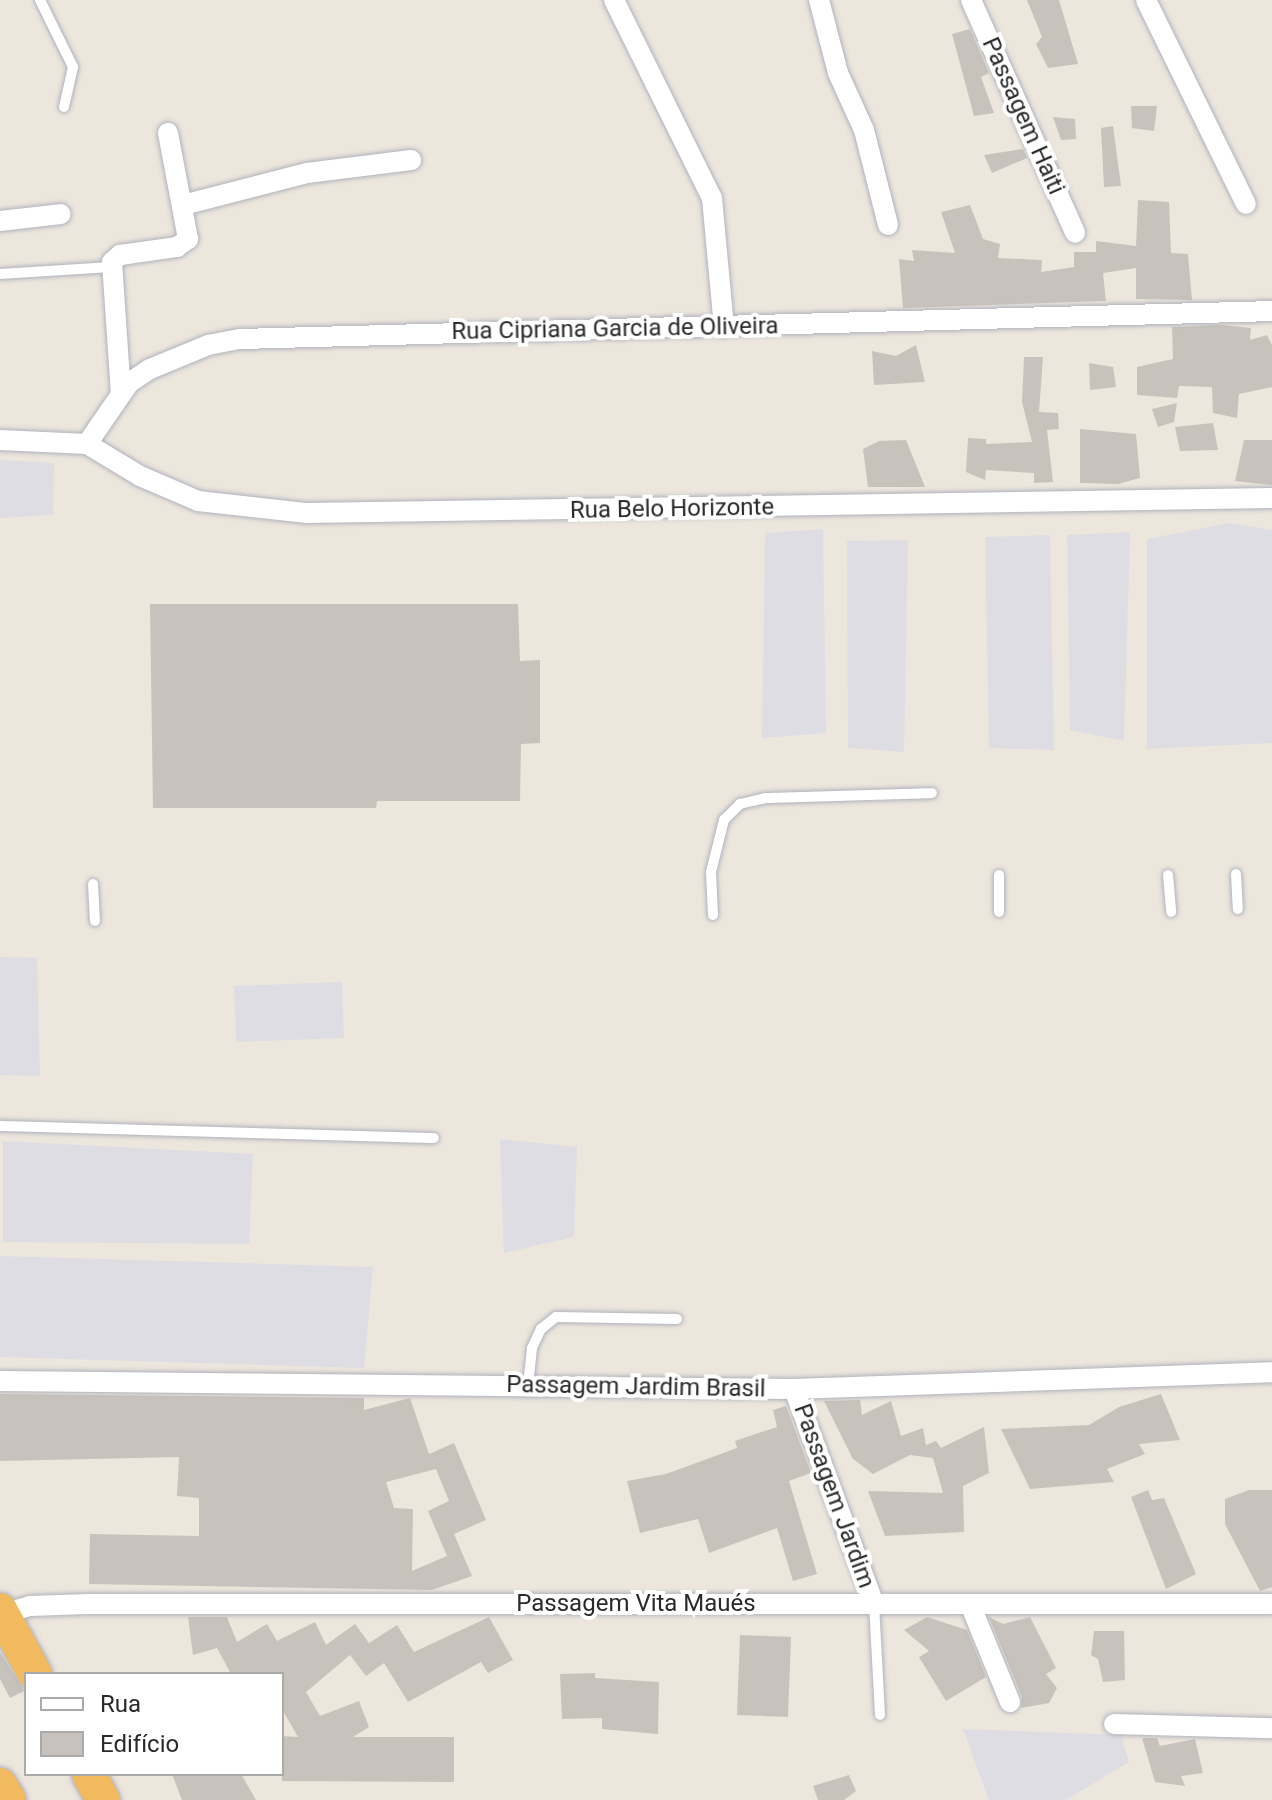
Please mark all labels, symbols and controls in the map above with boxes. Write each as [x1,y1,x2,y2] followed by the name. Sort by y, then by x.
[976,33,1070,199] street label: Passagem Haiti
[451,312,779,346] street label: Rua Cipriana Garcia de Oliveira
[570,493,774,525] street label: Rua Belo Horizonte
[506,1370,766,1404] street label: Passagem Jardim Brasil
[787,1400,881,1592] street label: Passagem Jardim
[516,1590,756,1618] street label: Passagem Vita Maués
[24,1672,284,1776] legend
[100,1690,141,1718] text: Rua
[100,1730,179,1758] text: Edifício

